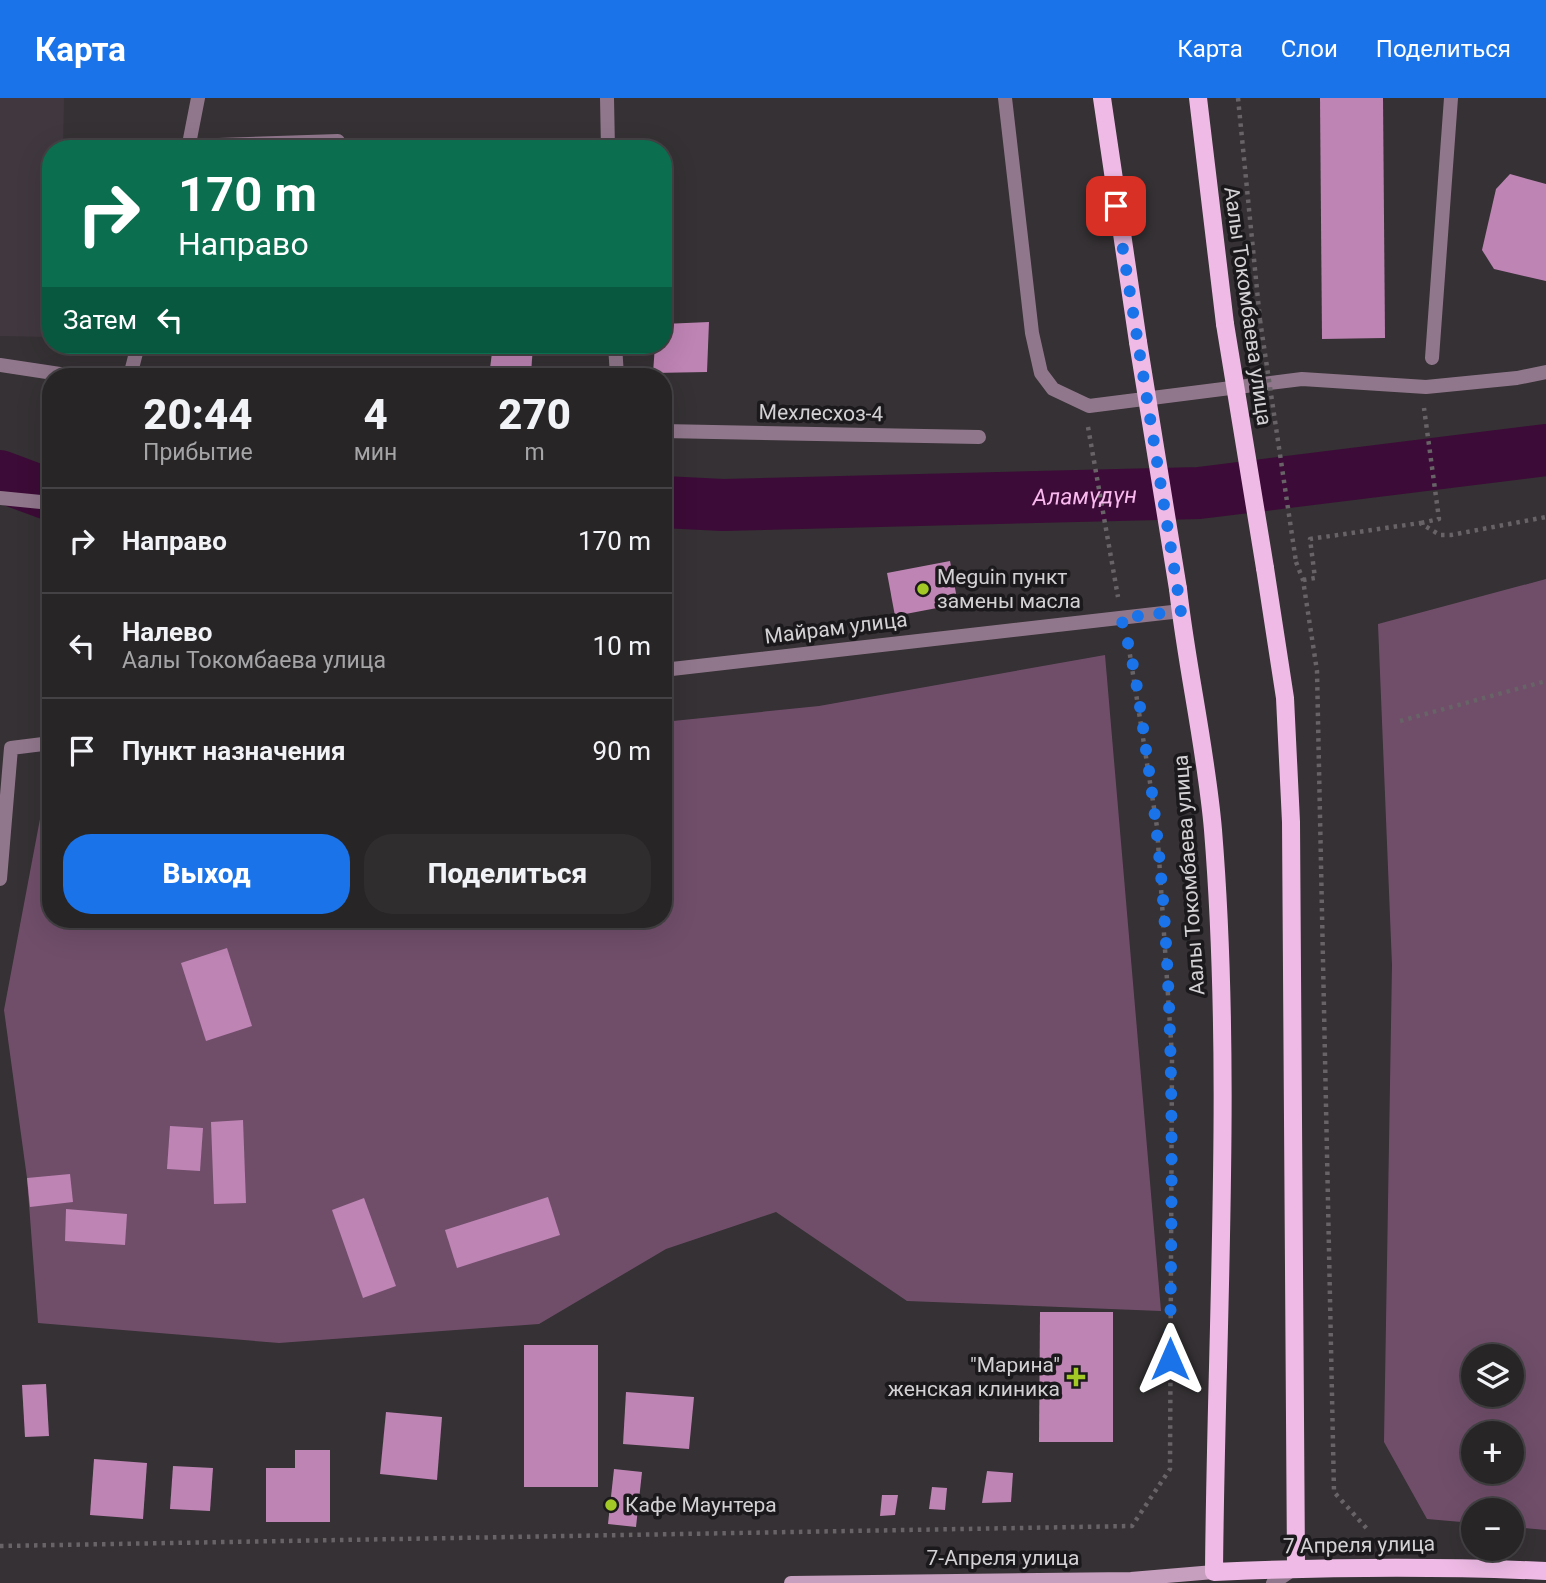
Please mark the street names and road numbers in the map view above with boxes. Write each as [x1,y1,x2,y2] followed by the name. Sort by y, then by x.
[1219,185,1277,427] street label: Аалы Токомбаева улица
[758,400,884,426] street label: Мехлесхоз-4
[763,607,909,649] street label: Майрам улица
[1169,754,1209,996] street label: Аалы Токомбаева улица
[1283,1532,1435,1558] street label: 7 Апреля улица
[927,1546,1079,1570] street label: 7-Апреля улица

